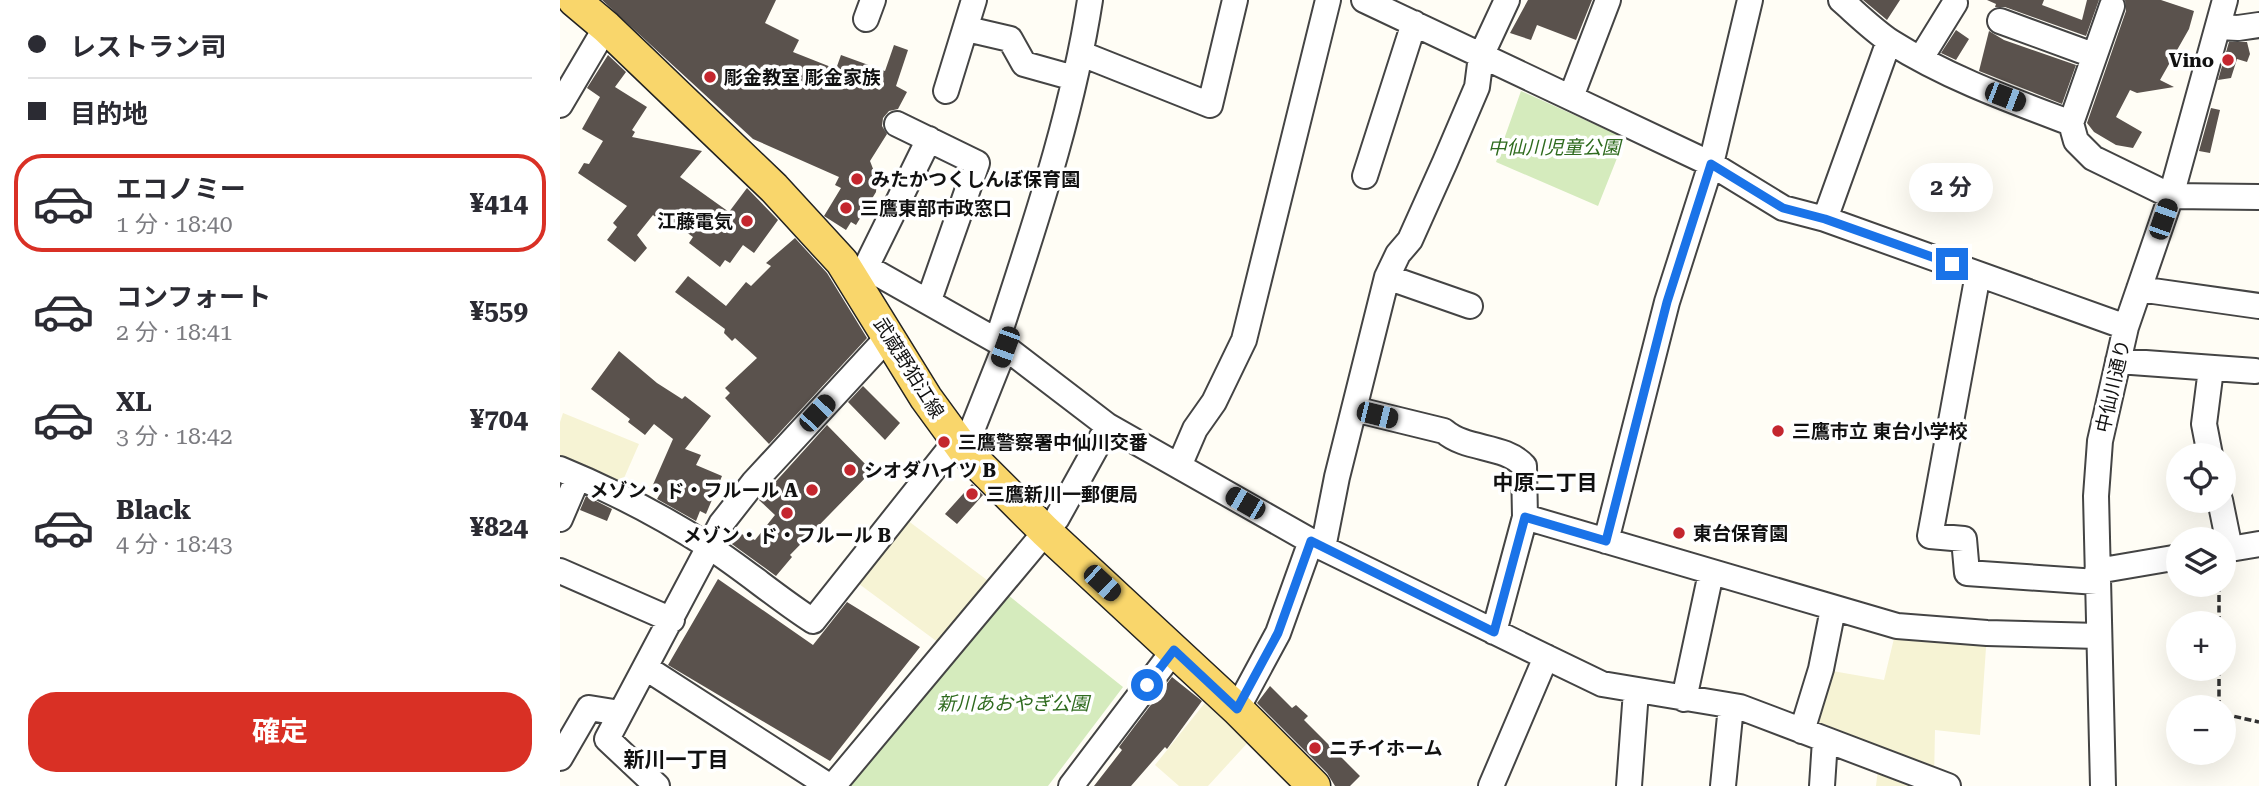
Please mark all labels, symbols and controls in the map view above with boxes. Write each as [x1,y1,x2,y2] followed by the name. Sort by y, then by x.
[70,32,226,62] text: レストラン司
[2169,49,2214,72] place label: Vino
[2220,52,2236,68] marker: Vino
[724,66,881,89] place label: 彫金教室 彫金家族
[702,69,718,85] marker: 彫金教室 彫金家族
[1982,80,2029,114] car
[70,99,148,129] text: 目的地
[1487,136,1623,159] park label: 中仙川児童公園
[1910,162,1994,212] callout: 2 分
[871,168,1080,191] place label: みたかつくしんぼ保育園
[849,171,865,187] marker: みたかつくしんぼ保育園
[32,172,95,235] icon: car
[116,174,246,204] text: エコノミー
[1930,174,1972,201] text: 2 分
[470,188,528,218] text: ¥414
[2147,196,2180,242] car
[860,197,1012,220] place label: 三鷹東部市政窓口
[838,200,854,216] marker: 三鷹東部市政窓口
[657,210,733,233] place label: 江藤電気
[116,211,233,238] text: 1 分 · 18:40
[739,213,755,229] marker: 江藤電気
[1936,248,1968,280] route end
[32,280,95,343] icon: car
[116,282,271,312] text: コンフォート
[470,296,528,326] text: ¥559
[869,314,949,422] street label: 武蔵野狛江線
[116,319,233,346] text: 2 分 · 18:41
[988,324,1023,370] car
[2091,337,2135,435] street label: 中仙川通り
[116,387,152,417] text: XL
[32,388,95,451] icon: car
[795,390,840,436] car
[1355,400,1400,430] car
[470,404,528,434] text: ¥704
[1792,420,1968,443] place label: 三鷹市立 東台小学校
[116,423,233,450] text: 3 分 · 18:42
[1770,423,1786,439] marker: 三鷹市立 東台小学校
[958,431,1148,454] place label: 三鷹警察署中仙川交番
[936,434,952,450] marker: 三鷹警察署中仙川交番
[2166,443,2236,765] map controls
[2166,443,2236,513] button: locate
[864,459,996,482] place label: シオダハイツ B
[842,462,858,478] marker: シオダハイツ B
[1493,471,1598,495] district label: 中原二丁目
[589,479,798,502] place label: メゾン・ド・フルール A
[804,482,820,498] marker: メゾン・ド・フルール A
[986,483,1138,506] place label: 三鷹新川一郵便局
[1222,483,1269,523] car
[964,486,980,502] marker: 三鷹新川一郵便局
[116,495,191,525] text: Black
[32,496,95,559] icon: car
[779,505,795,521] marker: メゾン・ド・フルール B
[470,512,528,542] text: ¥824
[1693,522,1788,545] place label: 東台保育園
[683,524,891,547] place label: メゾン・ド・フルール B
[1671,525,1687,541] marker: 東台保育園
[2166,527,2236,597] button: layers
[116,531,233,558] text: 4 分 · 18:43
[1080,561,1125,605] car
[2166,611,2236,681] button: +
[1131,669,1163,701] route start
[28,692,532,772] button: 確定
[937,692,1092,715] park label: 新川あおやぎ公園
[2166,695,2236,765] button: −
[1329,737,1442,760] place label: ニチイホーム
[1307,740,1323,756] marker: ニチイホーム
[624,748,729,772] district label: 新川一丁目

